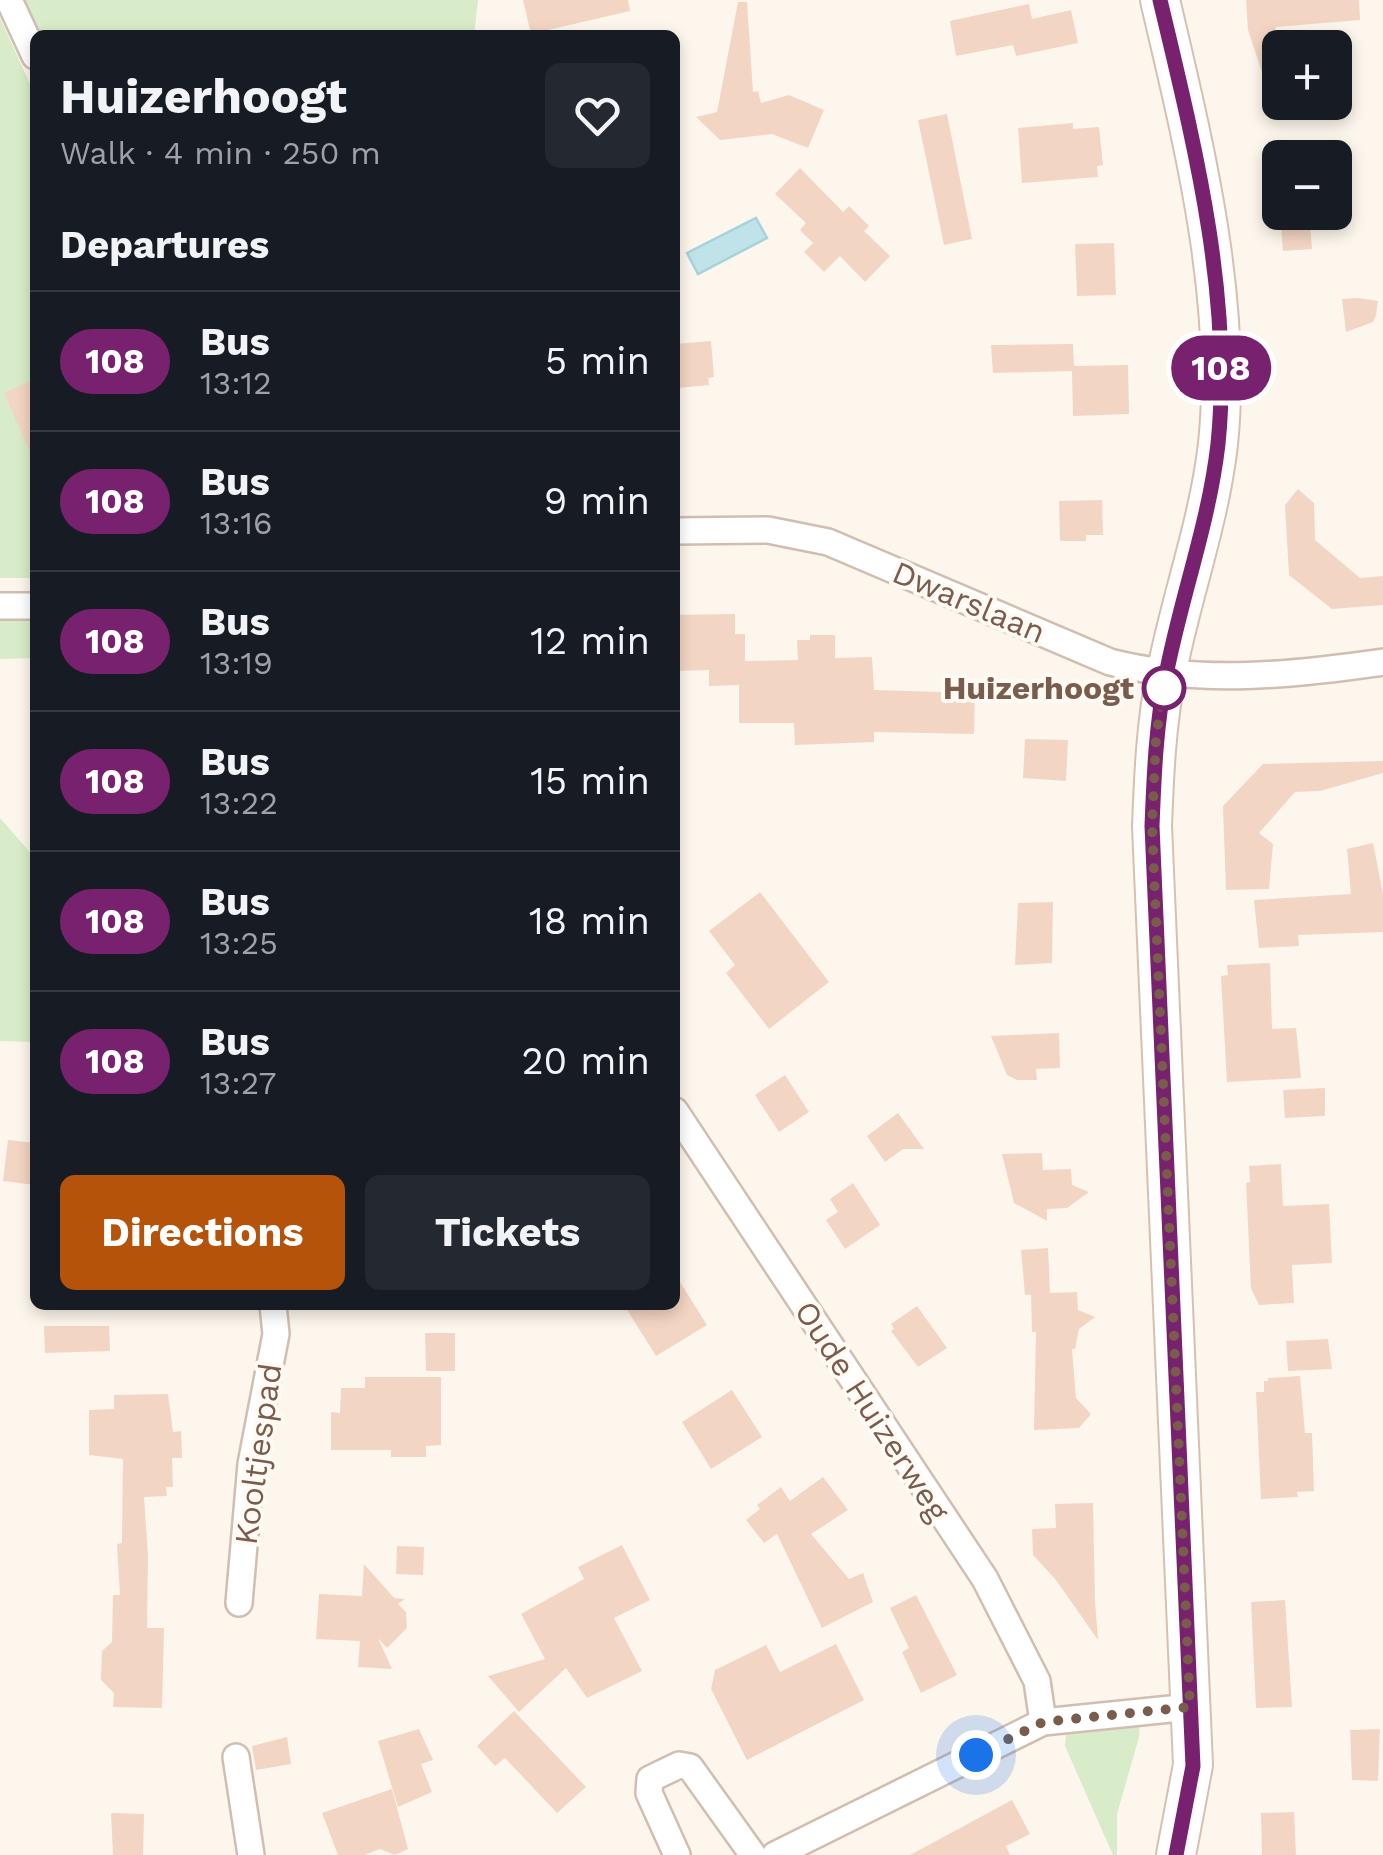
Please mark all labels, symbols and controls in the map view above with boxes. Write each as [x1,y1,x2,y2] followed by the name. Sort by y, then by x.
[1262,30,1352,230] map controls
[1262,30,1352,120] button: +
[545,63,650,168] button: heart
[60,68,347,125] text: Huizerhoogt
[60,134,381,172] text: Walk · 4 min · 250 m
[1262,140,1352,230] button: −
[60,223,269,267] text: Departures
[200,320,270,364] text: Bus
[1164,336,1278,400] line badge: 108
[545,339,650,383] text: 5 min
[85,340,145,382] text: 108
[1191,347,1251,389] text: 108
[200,364,272,402] text: 13:12
[200,460,270,504] text: Bus
[544,479,650,523] text: 9 min
[85,480,145,522] text: 108
[200,504,273,542] text: 13:16
[887,553,1051,651] street label: Dwarslaan
[200,600,270,644] text: Bus
[530,619,650,663] text: 12 min
[85,620,145,662] text: 108
[200,644,273,682] text: 13:19
[1143,667,1185,709] marker: Huizerhoogt
[943,669,1134,707] place label: Huizerhoogt
[200,740,270,784] text: Bus
[530,759,650,803] text: 15 min
[85,760,145,802] text: 108
[200,784,278,822] text: 13:22
[200,880,270,924] text: Bus
[529,899,650,943] text: 18 min
[85,900,145,942] text: 108
[200,924,278,962] text: 13:25
[200,1020,270,1064] text: Bus
[521,1039,650,1083] text: 20 min
[85,1040,145,1082] text: 108
[200,1064,277,1102] text: 13:27
[60,1175,345,1290] button: Directions
[365,1175,650,1290] button: Tickets
[787,1294,958,1529] street label: Oude Huizerweg
[226,1361,290,1547] street label: Kooltjespad
[951,1730,1001,1780] your location

